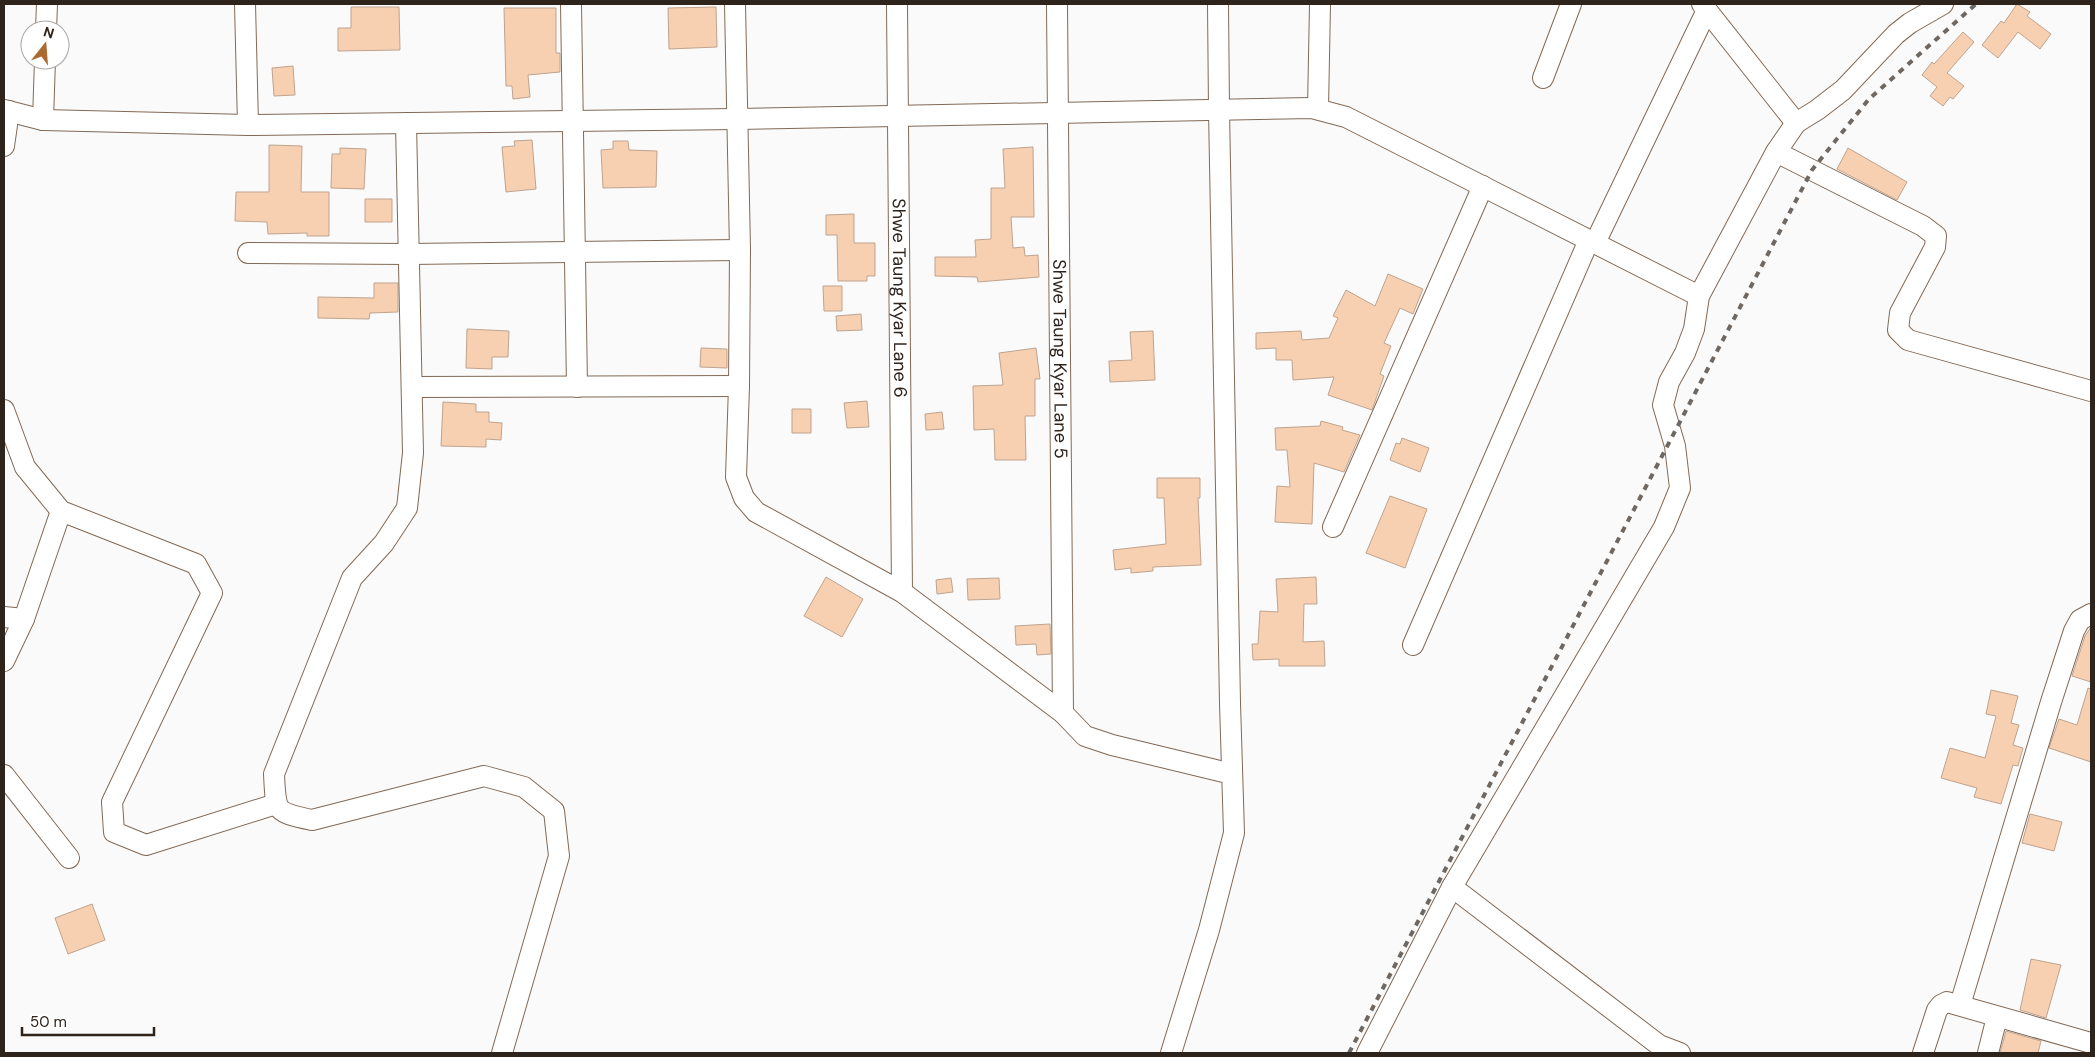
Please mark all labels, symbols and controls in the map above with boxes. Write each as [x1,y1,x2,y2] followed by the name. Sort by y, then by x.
[20,20,70,70] north arrow
[41,22,56,43] text: N
[887,198,912,398] street label: Shwe Taung Kyar Lane 6
[1047,259,1073,459] street label: Shwe Taung Kyar Lane 5
[22,1004,155,1036] scale bar
[30,1012,67,1032] text: 50 m

